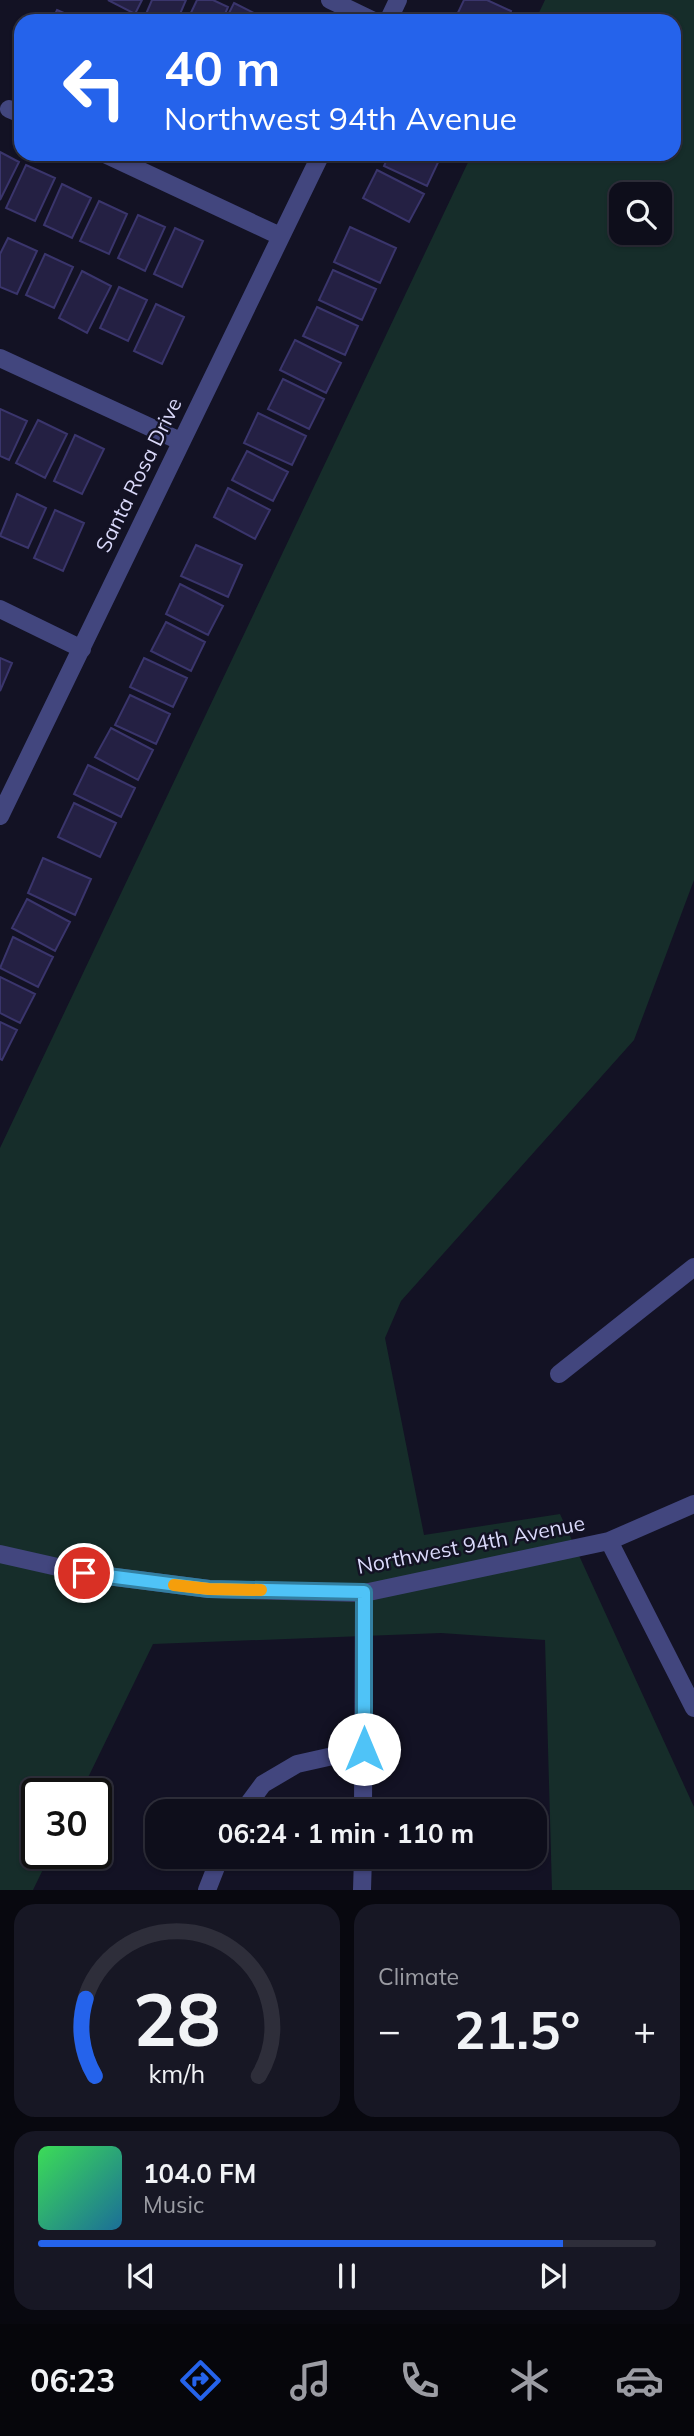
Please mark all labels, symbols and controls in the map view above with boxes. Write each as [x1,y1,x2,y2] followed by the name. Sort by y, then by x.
[164,37,280,98] text: 40 m
[49,42,140,133] icon: left
[164,98,517,138] text: Northwest 94th Avenue
[609,182,672,245] map controls
[609,182,672,245] button: search
[89,393,187,556] street label: Santa Rosa Drive
[355,1509,587,1579] street label: Northwest 94th Avenue
[54,1543,114,1603] pin
[65,1554,103,1592] icon: arrive
[327,1712,401,1786] position arrow
[21,1778,112,1869] speed limit sign: 30
[218,1817,474,1850] text: 06:24 · 1 min · 110 m
[378,1962,459,1991] text: Climate
[133,1974,221,2065] text: 28
[454,1997,580,2062] text: 21.5°
[378,2006,401,2054] text: −
[633,2006,656,2054] text: +
[149,2058,205,2089] text: km/h
[143,2157,256,2190] text: 104.0 FM
[143,2190,204,2219] text: Music
[122,2257,160,2295] icon: previous
[328,2257,366,2295] icon: pause
[534,2257,572,2295] icon: next
[176,2356,225,2405] icon: directions
[286,2356,335,2405] icon: music
[395,2356,444,2405] icon: phone
[505,2356,554,2405] icon: climate
[615,2356,664,2405] icon: car
[30,2360,115,2400] text: 06:23

